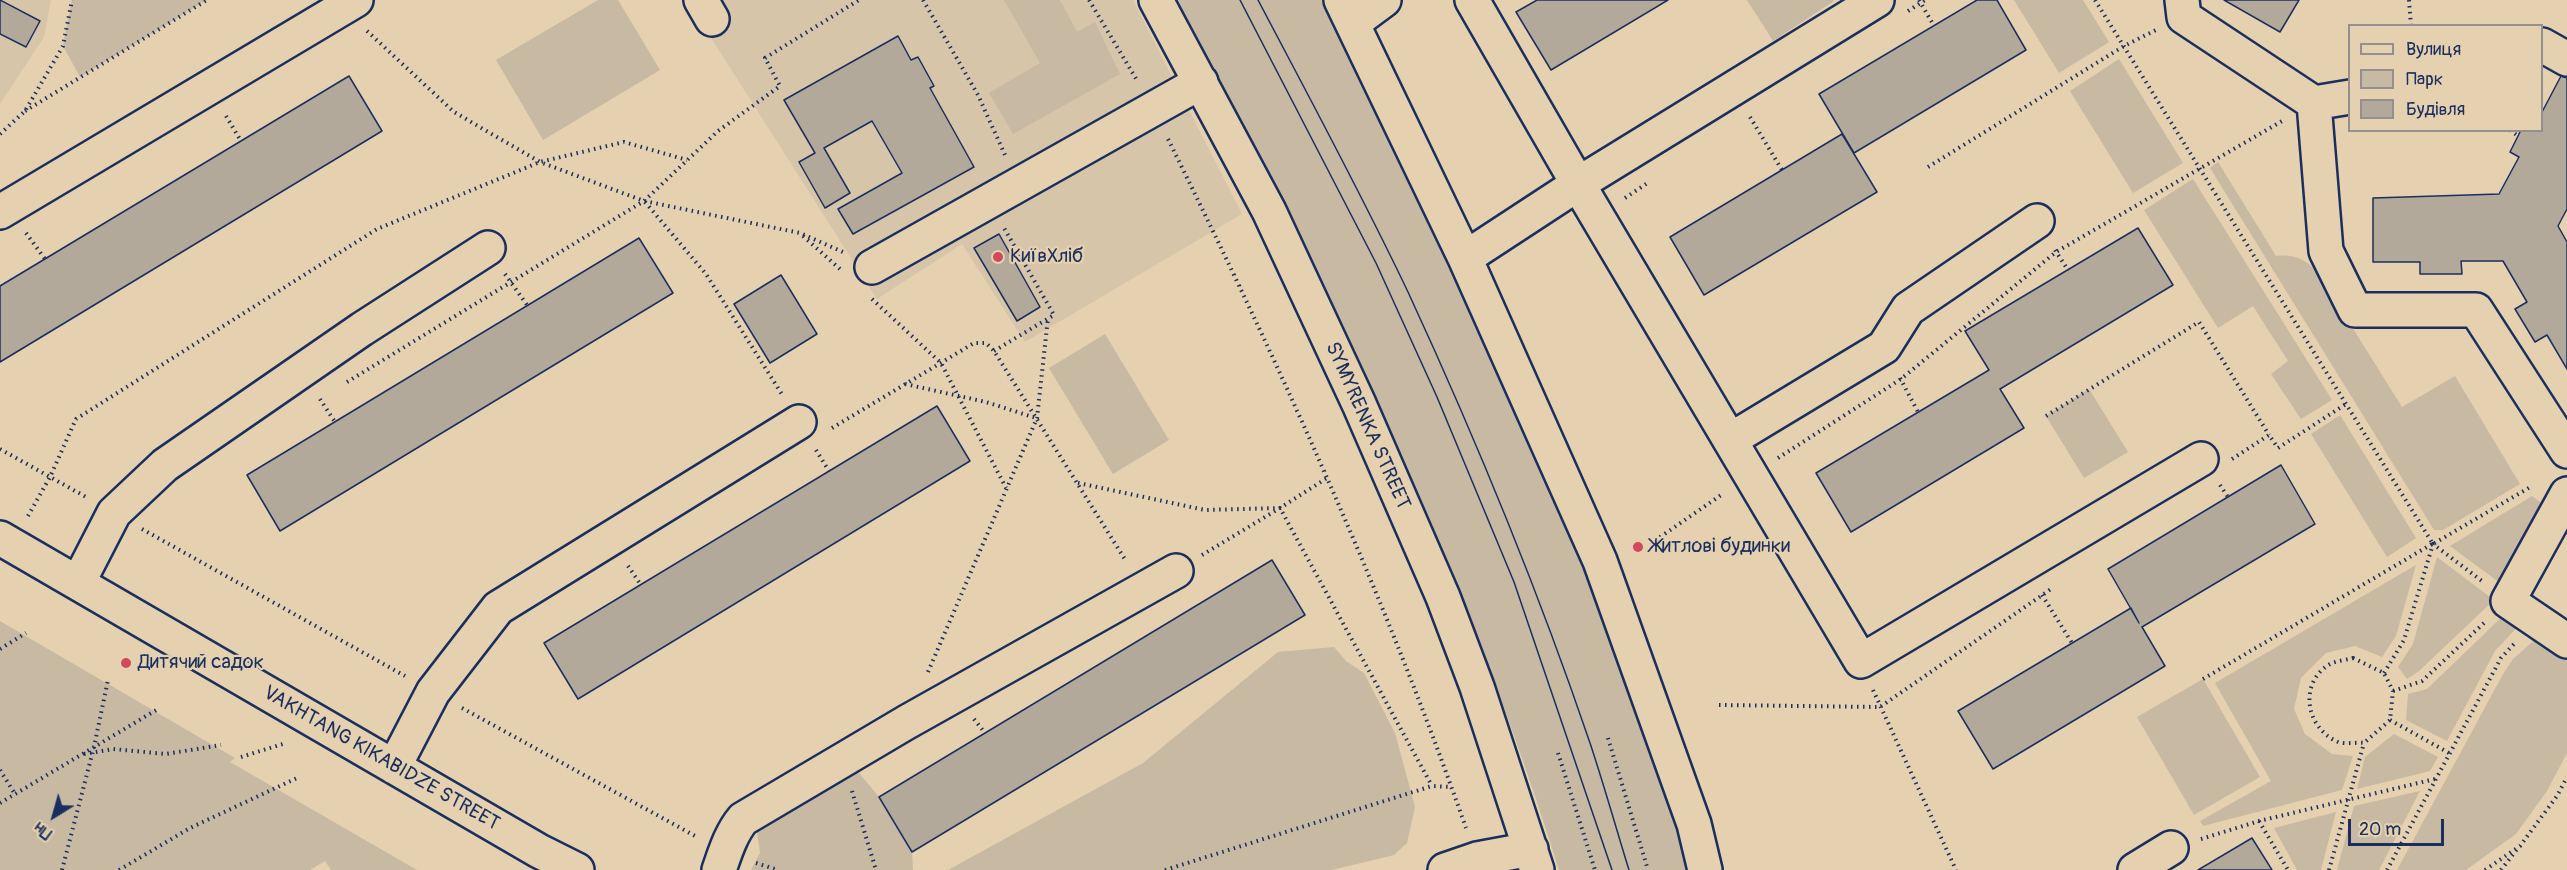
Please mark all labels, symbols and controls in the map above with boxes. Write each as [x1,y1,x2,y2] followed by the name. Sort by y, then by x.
[2348,24,2543,132] legend
[2406,38,2461,61] text: Вулиця
[2406,68,2443,91] text: Парк
[2406,98,2465,121] text: Будівля
[1010,245,1083,269] place label: КиївХліб
[991,250,1005,264] marker: КиївХліб
[1319,339,1415,513] street label: SYMYRENKA STREET
[1650,535,1790,559] place label: Житлові будинки
[1631,540,1645,554] marker: Житлові будинки
[138,651,264,675] place label: Дитячий садок
[119,656,133,670] marker: Дитячий садок
[259,681,503,837] street label: VAKHTANG KIKABIDZE STREET
[24,786,84,846] north arrow
[2351,807,2447,845] scale bar
[30,817,56,844] text: Пн
[2359,818,2401,841] text: 20 m

